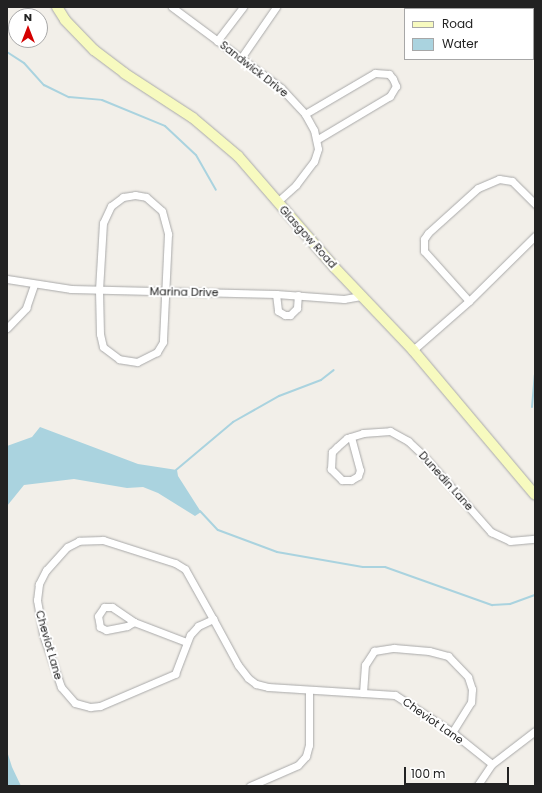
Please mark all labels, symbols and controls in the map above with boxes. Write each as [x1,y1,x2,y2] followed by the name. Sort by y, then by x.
[8,8,48,48] north arrow
[404,8,534,60] legend
[24,9,32,25] text: N
[442,15,473,32] text: Road
[442,35,478,52] text: Water
[217,38,291,100] street label: Sandwick Drive
[277,203,339,271] street label: Glasgow Road
[150,285,218,299] street label: Marina Drive
[416,449,476,513] street label: Dunedin Lane
[33,609,65,681] street label: Cheviot Lane
[400,695,466,747] street label: Cheviot Lane
[406,759,511,785] scale bar
[411,765,445,782] text: 100 m

